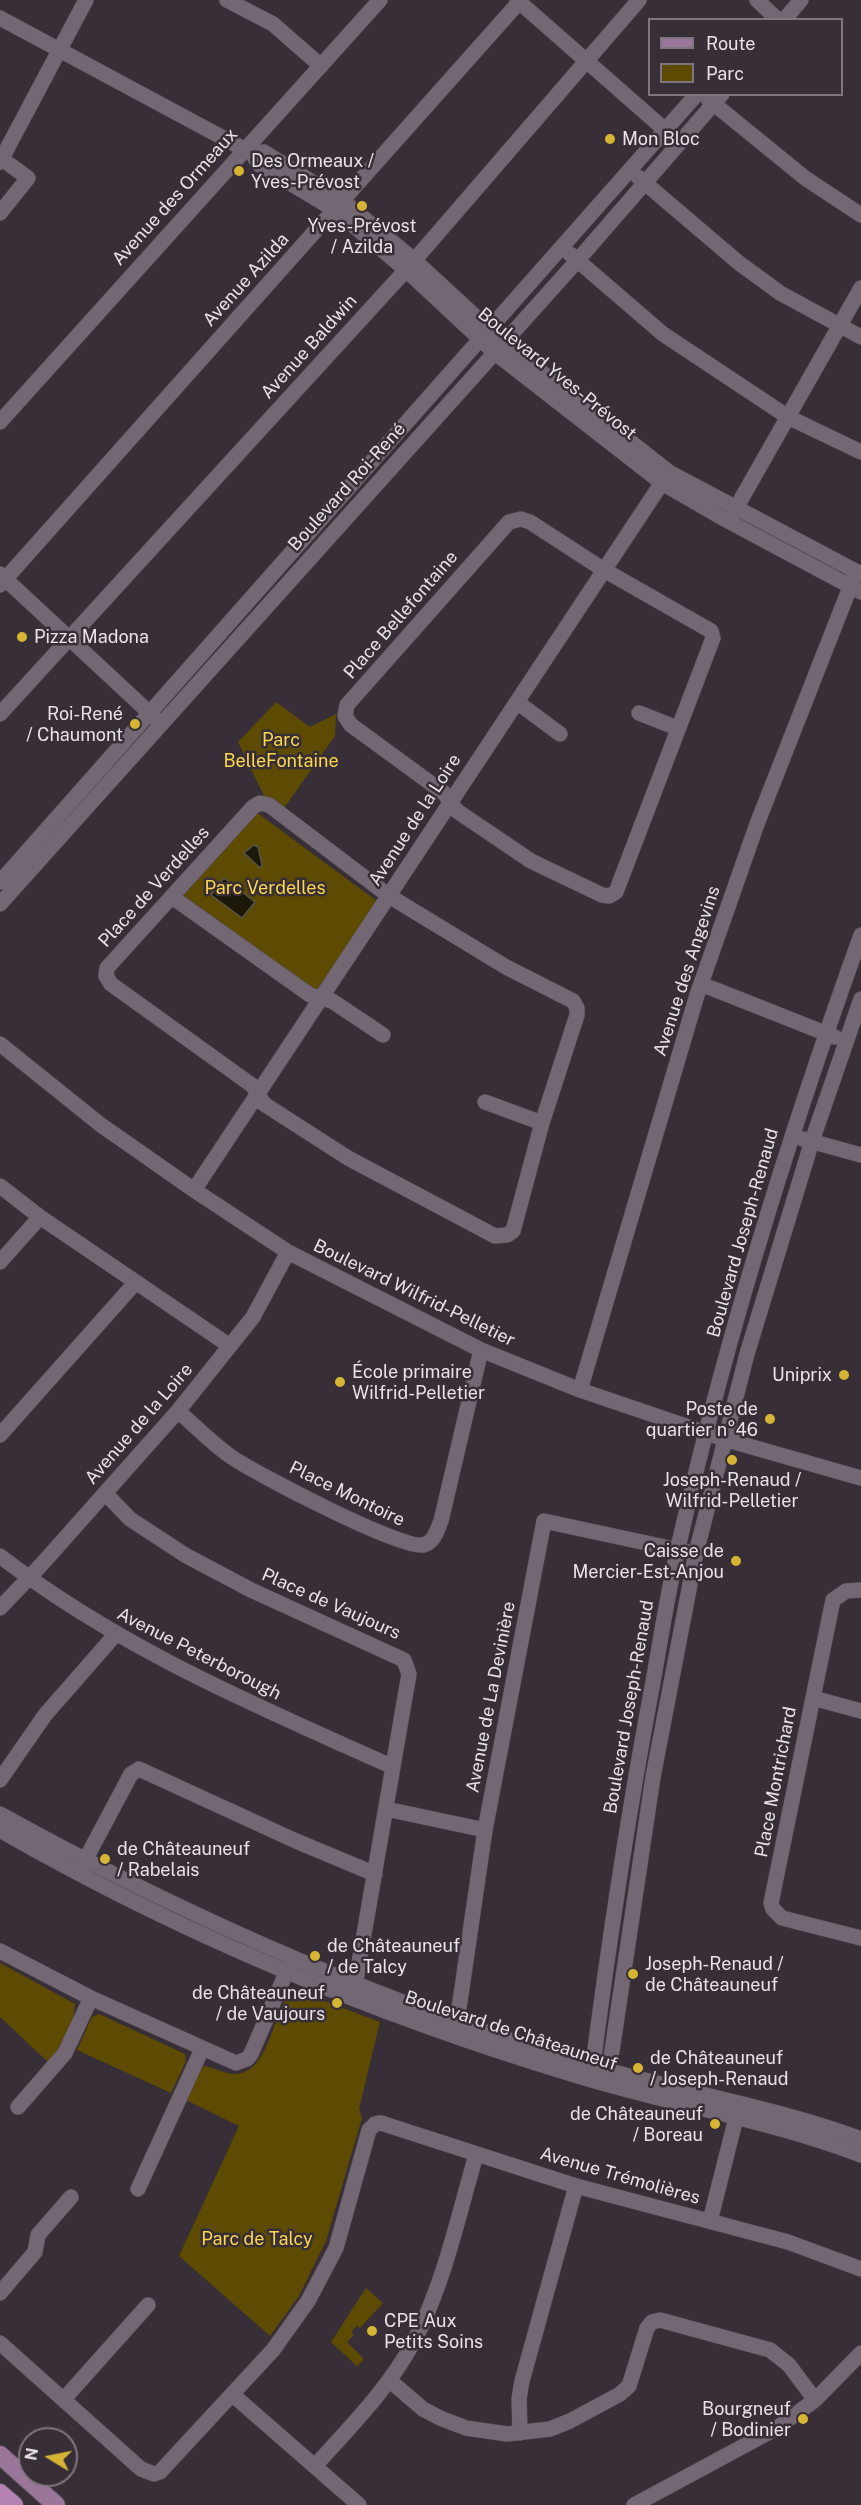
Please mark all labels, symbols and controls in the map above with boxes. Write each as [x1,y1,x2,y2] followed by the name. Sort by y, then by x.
[648,18,843,96] legend
[706,33,755,54] text: Route
[706,63,744,84] text: Parc
[108,124,242,270] street label: Avenue des Ormeaux
[622,128,700,150] place label: Mon Bloc
[603,132,617,146] marker: Mon Bloc
[251,150,374,192] place label: Des Ormeaux / Yves-Prévost
[232,164,246,178] marker: Des Ormeaux / Yves-Prévost
[355,199,369,213] marker: Yves-Prévost / Azilda
[307,215,417,258] place label: Yves-Prévost / Azilda
[199,229,293,331] street label: Avenue Azilda
[256,290,362,404] street label: Avenue Baldwin
[473,303,641,445] street label: Boulevard Yves-Prévost
[284,419,410,555] street label: Boulevard Roi-René
[339,547,463,683] street label: Place Bellefontaine
[34,626,149,648] place label: Pizza Madona
[15,630,29,644] marker: Pizza Madona
[26,703,123,746] place label: Roi-René / Chaumont
[128,717,142,731] marker: Roi-René / Chaumont
[223,729,339,771] park label: Parc BelleFontaine
[364,750,466,890] street label: Avenue de la Loire
[94,822,214,952] street label: Place de Verdelles
[204,877,326,899] park label: Parc Verdelles
[649,883,725,1059] street label: Avenue des Angevins
[703,1126,783,1340] street label: Boulevard Joseph-Renaud
[310,1235,518,1351] street label: Boulevard Wilfrid-Pelletier
[81,1359,197,1489] street label: Avenue de la Loire
[352,1361,485,1404] place label: École primaire Wilfrid-Pelletier
[772,1364,832,1386] place label: Uniprix
[837,1368,851,1382] marker: Uniprix
[333,1375,347,1389] marker: École primaire Wilfrid-Pelletier
[646,1398,758,1440] place label: Poste de quartier n°46
[763,1412,777,1426] marker: Poste de quartier n°46
[725,1453,739,1467] marker: Joseph-Renaud / Wilfrid-Pelletier
[286,1457,408,1531] street label: Place Montoire
[663,1469,801,1512] place label: Joseph-Renaud / Wilfrid-Pelletier
[573,1540,724,1582] place label: Caisse de Mercier-Est-Anjou
[729,1554,743,1568] marker: Caisse de Mercier-Est-Anjou
[258,1564,404,1644] street label: Place de Vaujours
[600,1598,658,1816] street label: Boulevard Joseph-Renaud
[462,1600,520,1794] street label: Avenue de La Devinière
[113,1603,285,1705] street label: Avenue Peterborough
[751,1705,801,1859] street label: Place Montrichard
[117,1838,250,1880] place label: de Châteauneuf / Rabelais
[98,1852,112,1866] marker: de Châteauneuf / Rabelais
[327,1935,460,1978] place label: de Châteauneuf / de Talcy
[308,1949,322,1963] marker: de Châteauneuf / de Talcy
[645,1953,784,1996] place label: Joseph-Renaud / de Châteauneuf
[626,1967,640,1981] marker: Joseph-Renaud / de Châteauneuf
[192,1982,325,2024] place label: de Châteauneuf / de Vaujours
[402,1986,620,2076] street label: Boulevard de Châteauneuf
[330,1996,344,2010] marker: de Châteauneuf / de Vaujours
[650,2047,789,2090] place label: de Châteauneuf / Joseph-Renaud
[631,2061,645,2075] marker: de Châteauneuf / Joseph-Renaud
[570,2103,703,2146] place label: de Châteauneuf / Boreau
[708,2117,722,2131] marker: de Châteauneuf / Boreau
[538,2143,702,2209] street label: Avenue Trémolières
[201,2228,313,2250] park label: Parc de Talcy
[384,2310,483,2352] place label: CPE Aux Petits Soins
[365,2324,379,2338] marker: CPE Aux Petits Soins
[702,2398,791,2440] place label: Bourgneuf / Bodinier
[796,2412,810,2426] marker: Bourgneuf / Bodinier
[18,2427,78,2487] north arrow
[21,2446,42,2462] text: N

